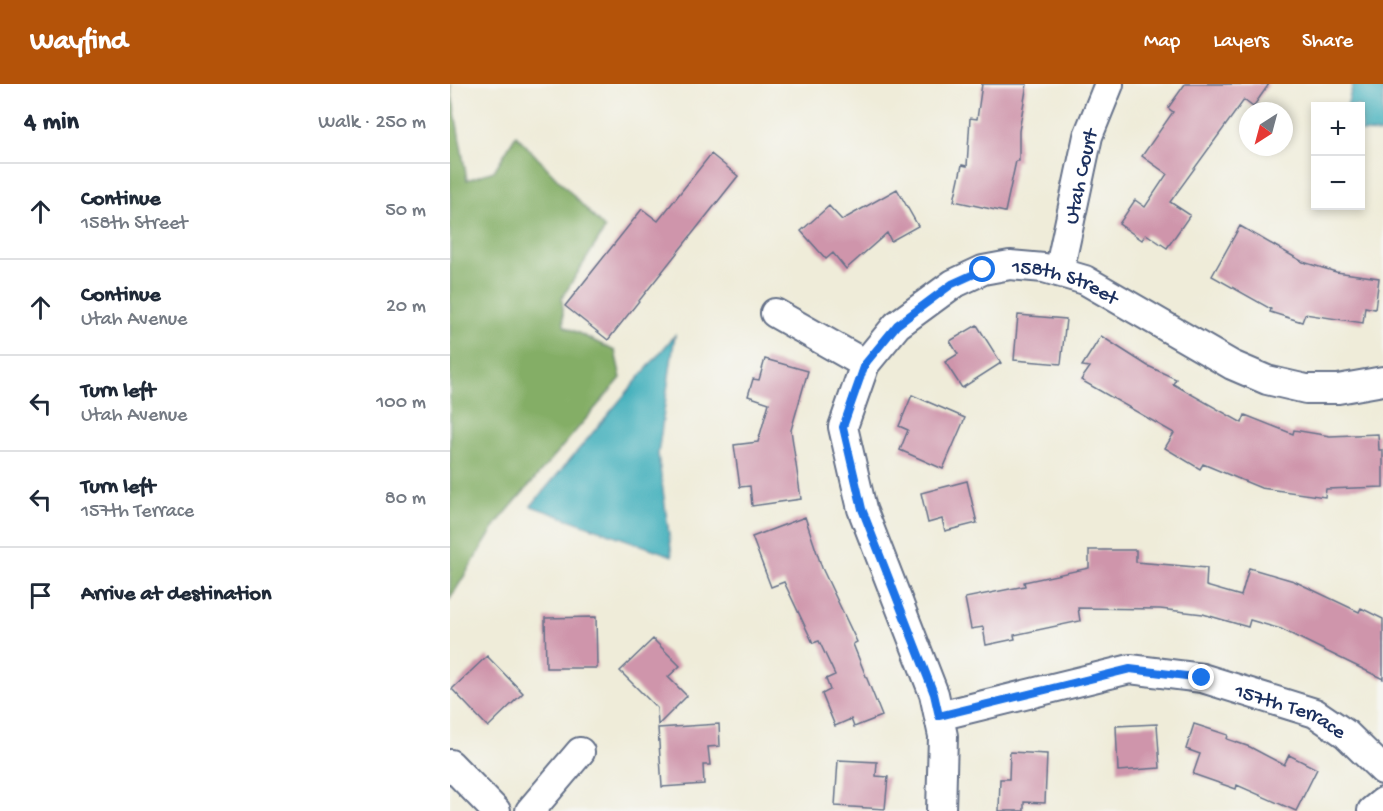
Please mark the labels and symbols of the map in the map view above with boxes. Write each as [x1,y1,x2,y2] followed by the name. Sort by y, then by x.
[1239,102,1293,156] north arrow
[1061,124,1106,227] street label: Utah Court
[969,256,995,282] route start
[1010,256,1124,314] street label: 158th Street
[1188,664,1214,690] route end
[1230,680,1351,747] street label: 157th Terrace

